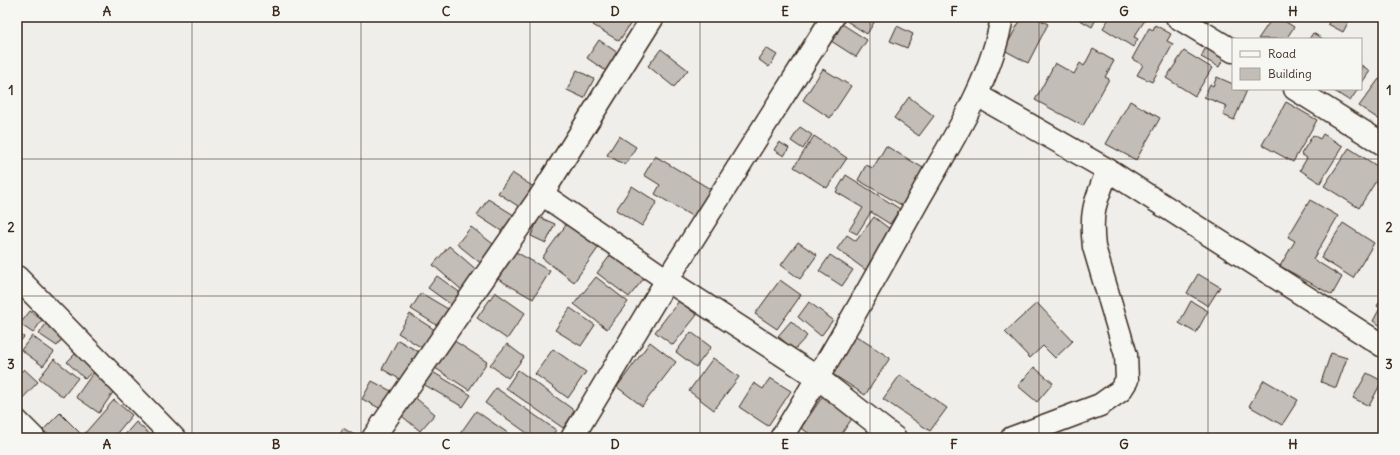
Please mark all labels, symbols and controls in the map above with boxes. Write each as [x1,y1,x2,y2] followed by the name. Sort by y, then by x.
[103,3,112,20] text: A
[272,3,281,20] text: B
[442,3,451,20] text: C
[610,3,620,20] text: D
[781,3,789,20] text: E
[950,3,958,20] text: F
[1119,3,1129,20] text: G
[1288,3,1298,20] text: H
[1232,38,1362,90] legend
[1268,46,1296,61] text: Road
[1268,66,1312,81] text: Building
[8,82,14,99] text: 1
[1386,82,1392,99] text: 1
[7,219,15,236] text: 2
[1385,219,1393,236] text: 2
[7,356,15,373] text: 3
[1385,356,1393,373] text: 3
[103,436,112,453] text: A
[272,436,281,453] text: B
[442,436,451,453] text: C
[610,436,620,453] text: D
[781,436,789,453] text: E
[950,436,958,453] text: F
[1119,436,1129,453] text: G
[1288,436,1298,453] text: H

